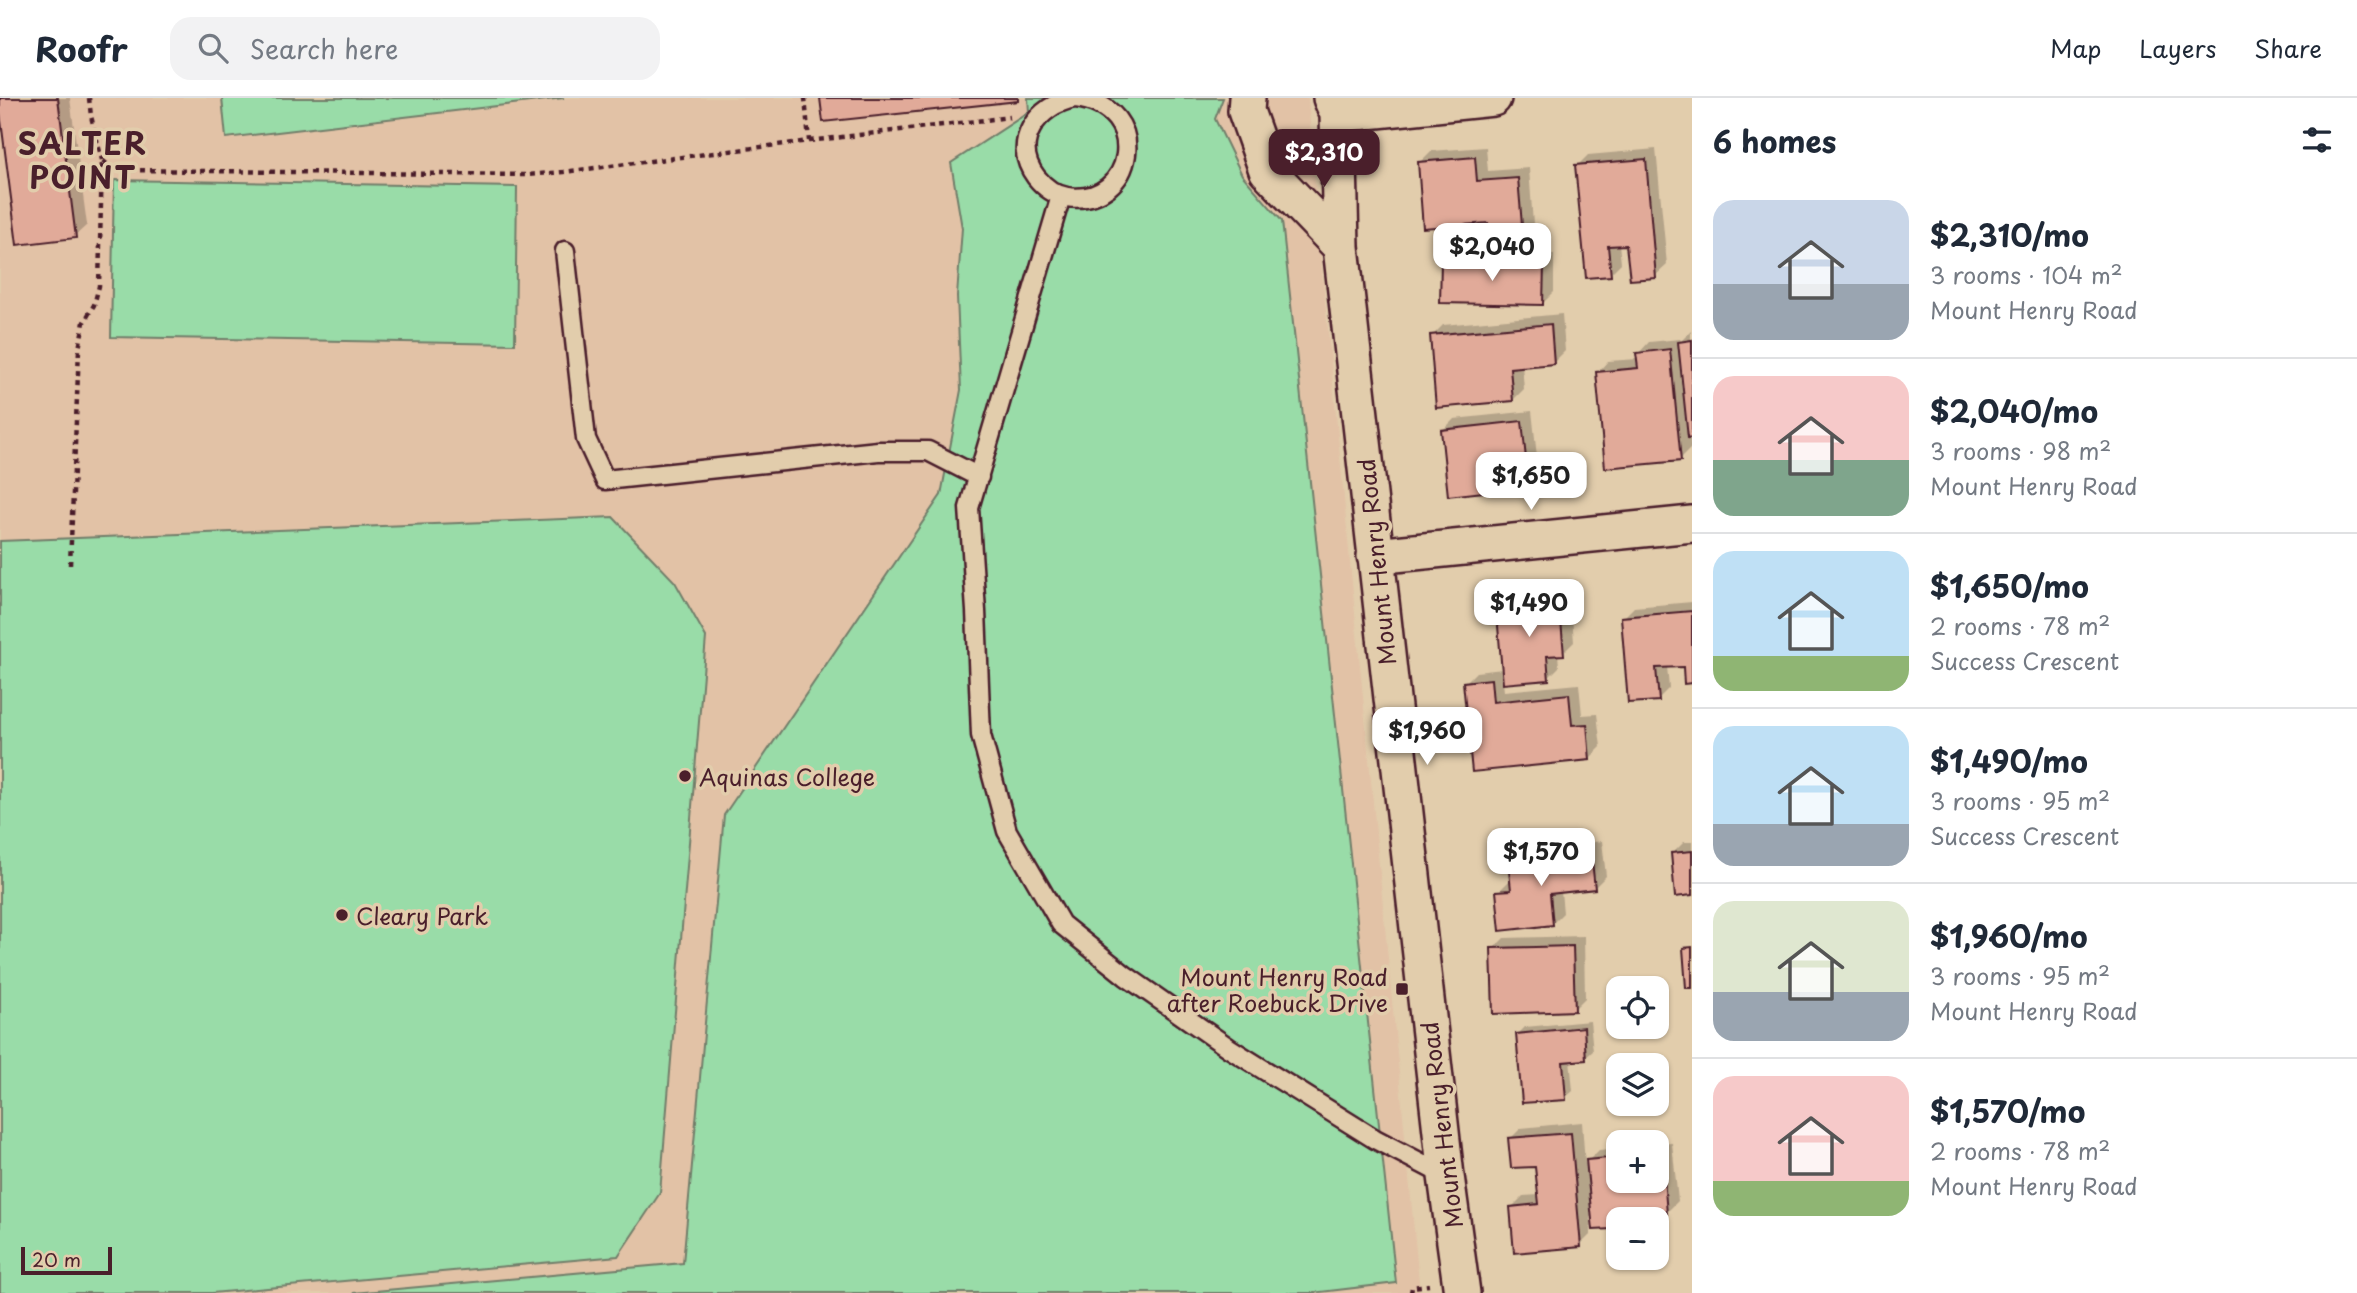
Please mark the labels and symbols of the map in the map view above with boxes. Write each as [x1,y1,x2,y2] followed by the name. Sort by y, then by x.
[18,120,148,199] district label: SALTER POINT
[1267,130,1381,189] pin: $2,310
[1435,223,1549,283] pin: $2,040
[1474,452,1588,512] pin: $1,650
[1348,457,1404,667] street label: Mount Henry Road
[1472,580,1586,639] pin: $1,490
[1370,708,1484,767] pin: $1,960
[699,759,875,794] place label: Aquinas College
[677,768,693,784] marker: Aquinas College
[1484,828,1598,888] pin: $1,570
[356,898,488,933] place label: Cleary Park
[334,907,350,923] marker: Cleary Park
[1167,959,1388,1020] place label: Mount Henry Road after Roebuck Drive
[1394,981,1410,997] marker: Mount Henry Road after Roebuck Drive
[1411,1020,1471,1230] street label: Mount Henry Road
[21,1244,112,1276] scale bar

